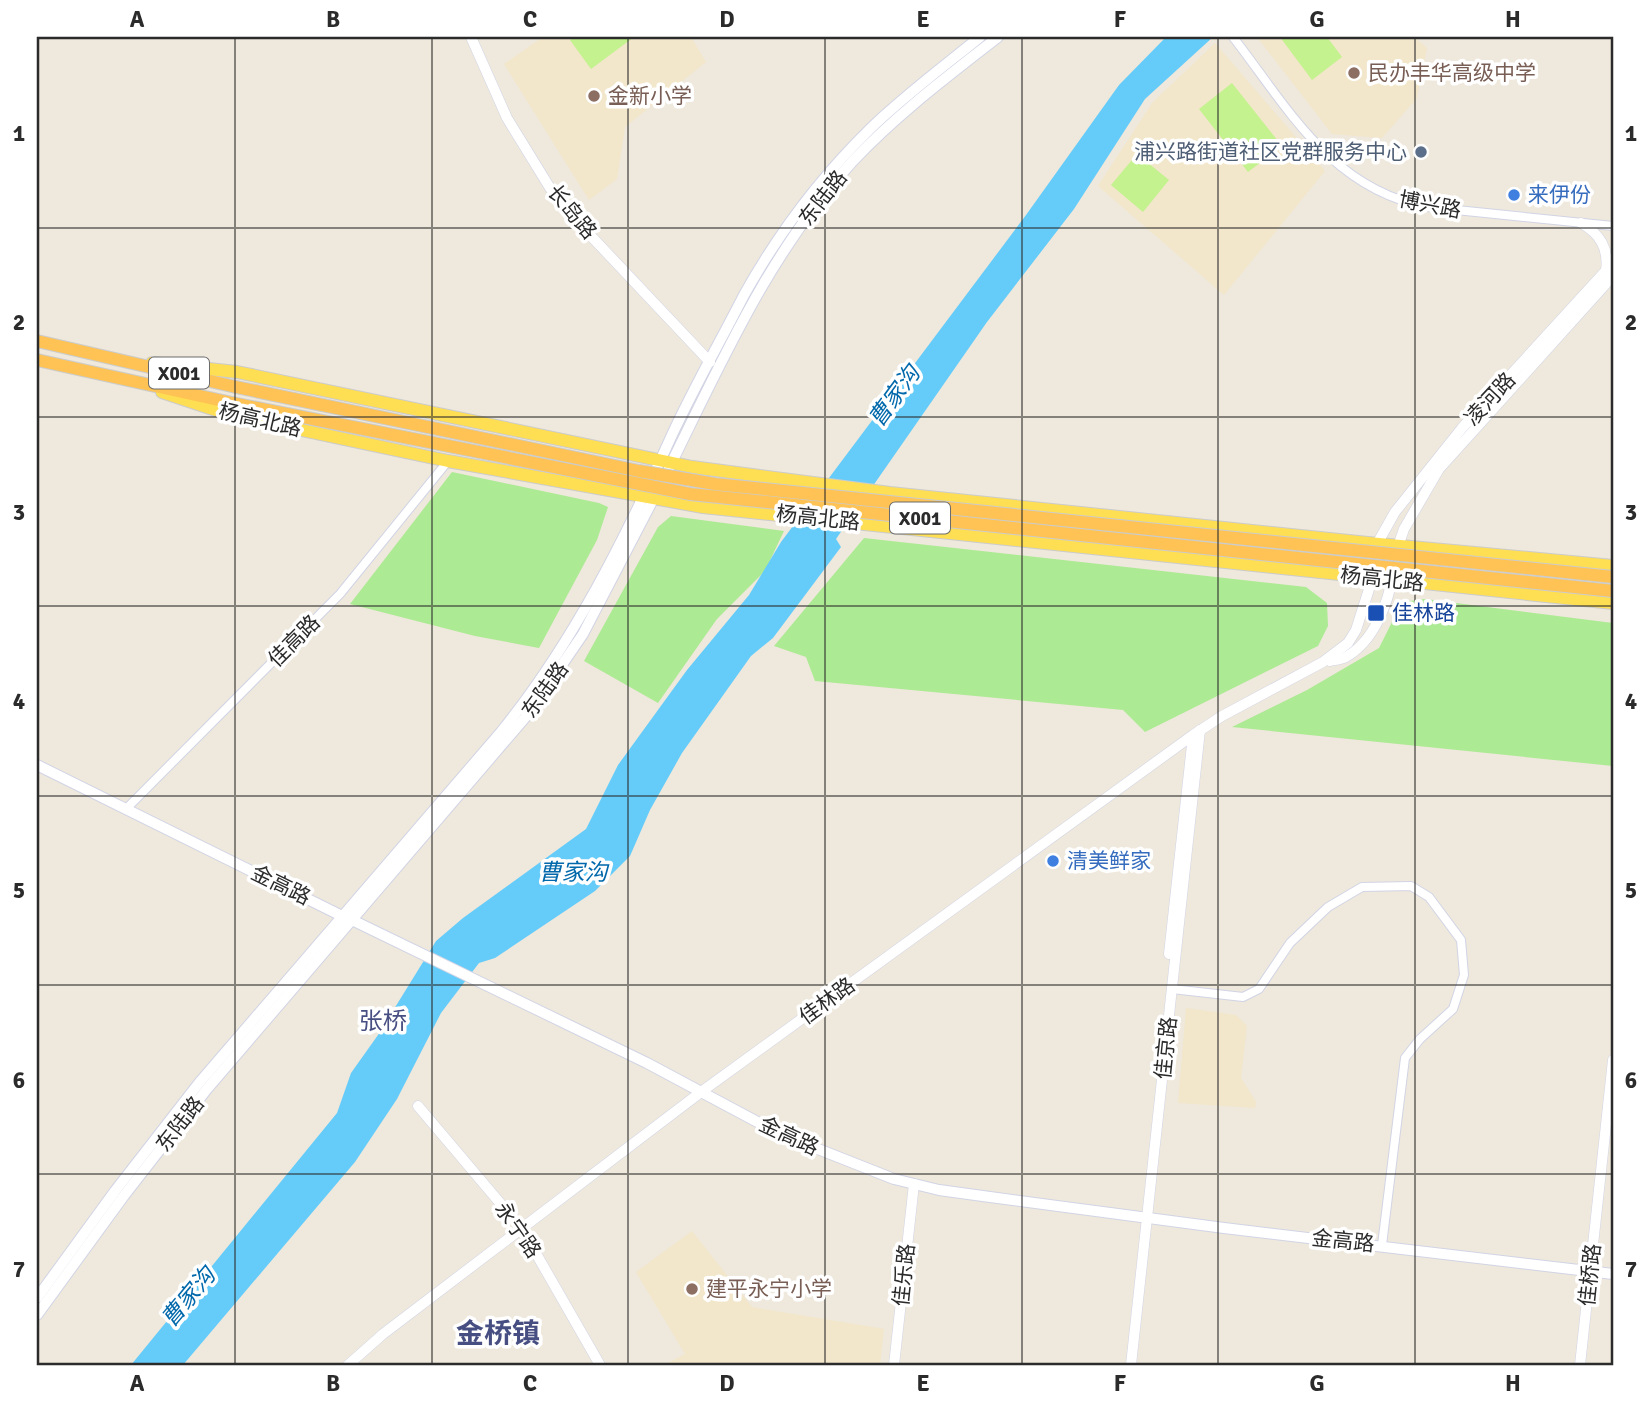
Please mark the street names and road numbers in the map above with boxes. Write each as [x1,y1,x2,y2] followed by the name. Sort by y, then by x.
[793,165,853,231] street label: 东陆路
[542,180,602,244] street label: 长岛路
[1397,186,1463,224] street label: 博兴路
[149,358,209,388] road number: X001
[1459,367,1521,431] street label: 凌河路
[216,398,304,442] street label: 杨高北路
[775,501,861,535] street label: 杨高北路
[890,503,950,534] road number: X001
[1339,562,1425,596] street label: 杨高北路
[263,610,325,672] street label: 佳高路
[516,657,574,723] street label: 东陆路
[247,860,315,910] street label: 金高路
[794,972,860,1030] street label: 佳林路
[1150,1015,1182,1081] street label: 佳京路
[150,1091,210,1157] street label: 东陆路
[755,1111,823,1161] street label: 金高路
[489,1197,547,1263] street label: 永宁路
[1310,1225,1376,1257] street label: 金高路
[888,1242,920,1308] street label: 佳乐路
[1574,1242,1606,1308] street label: 佳桥路

